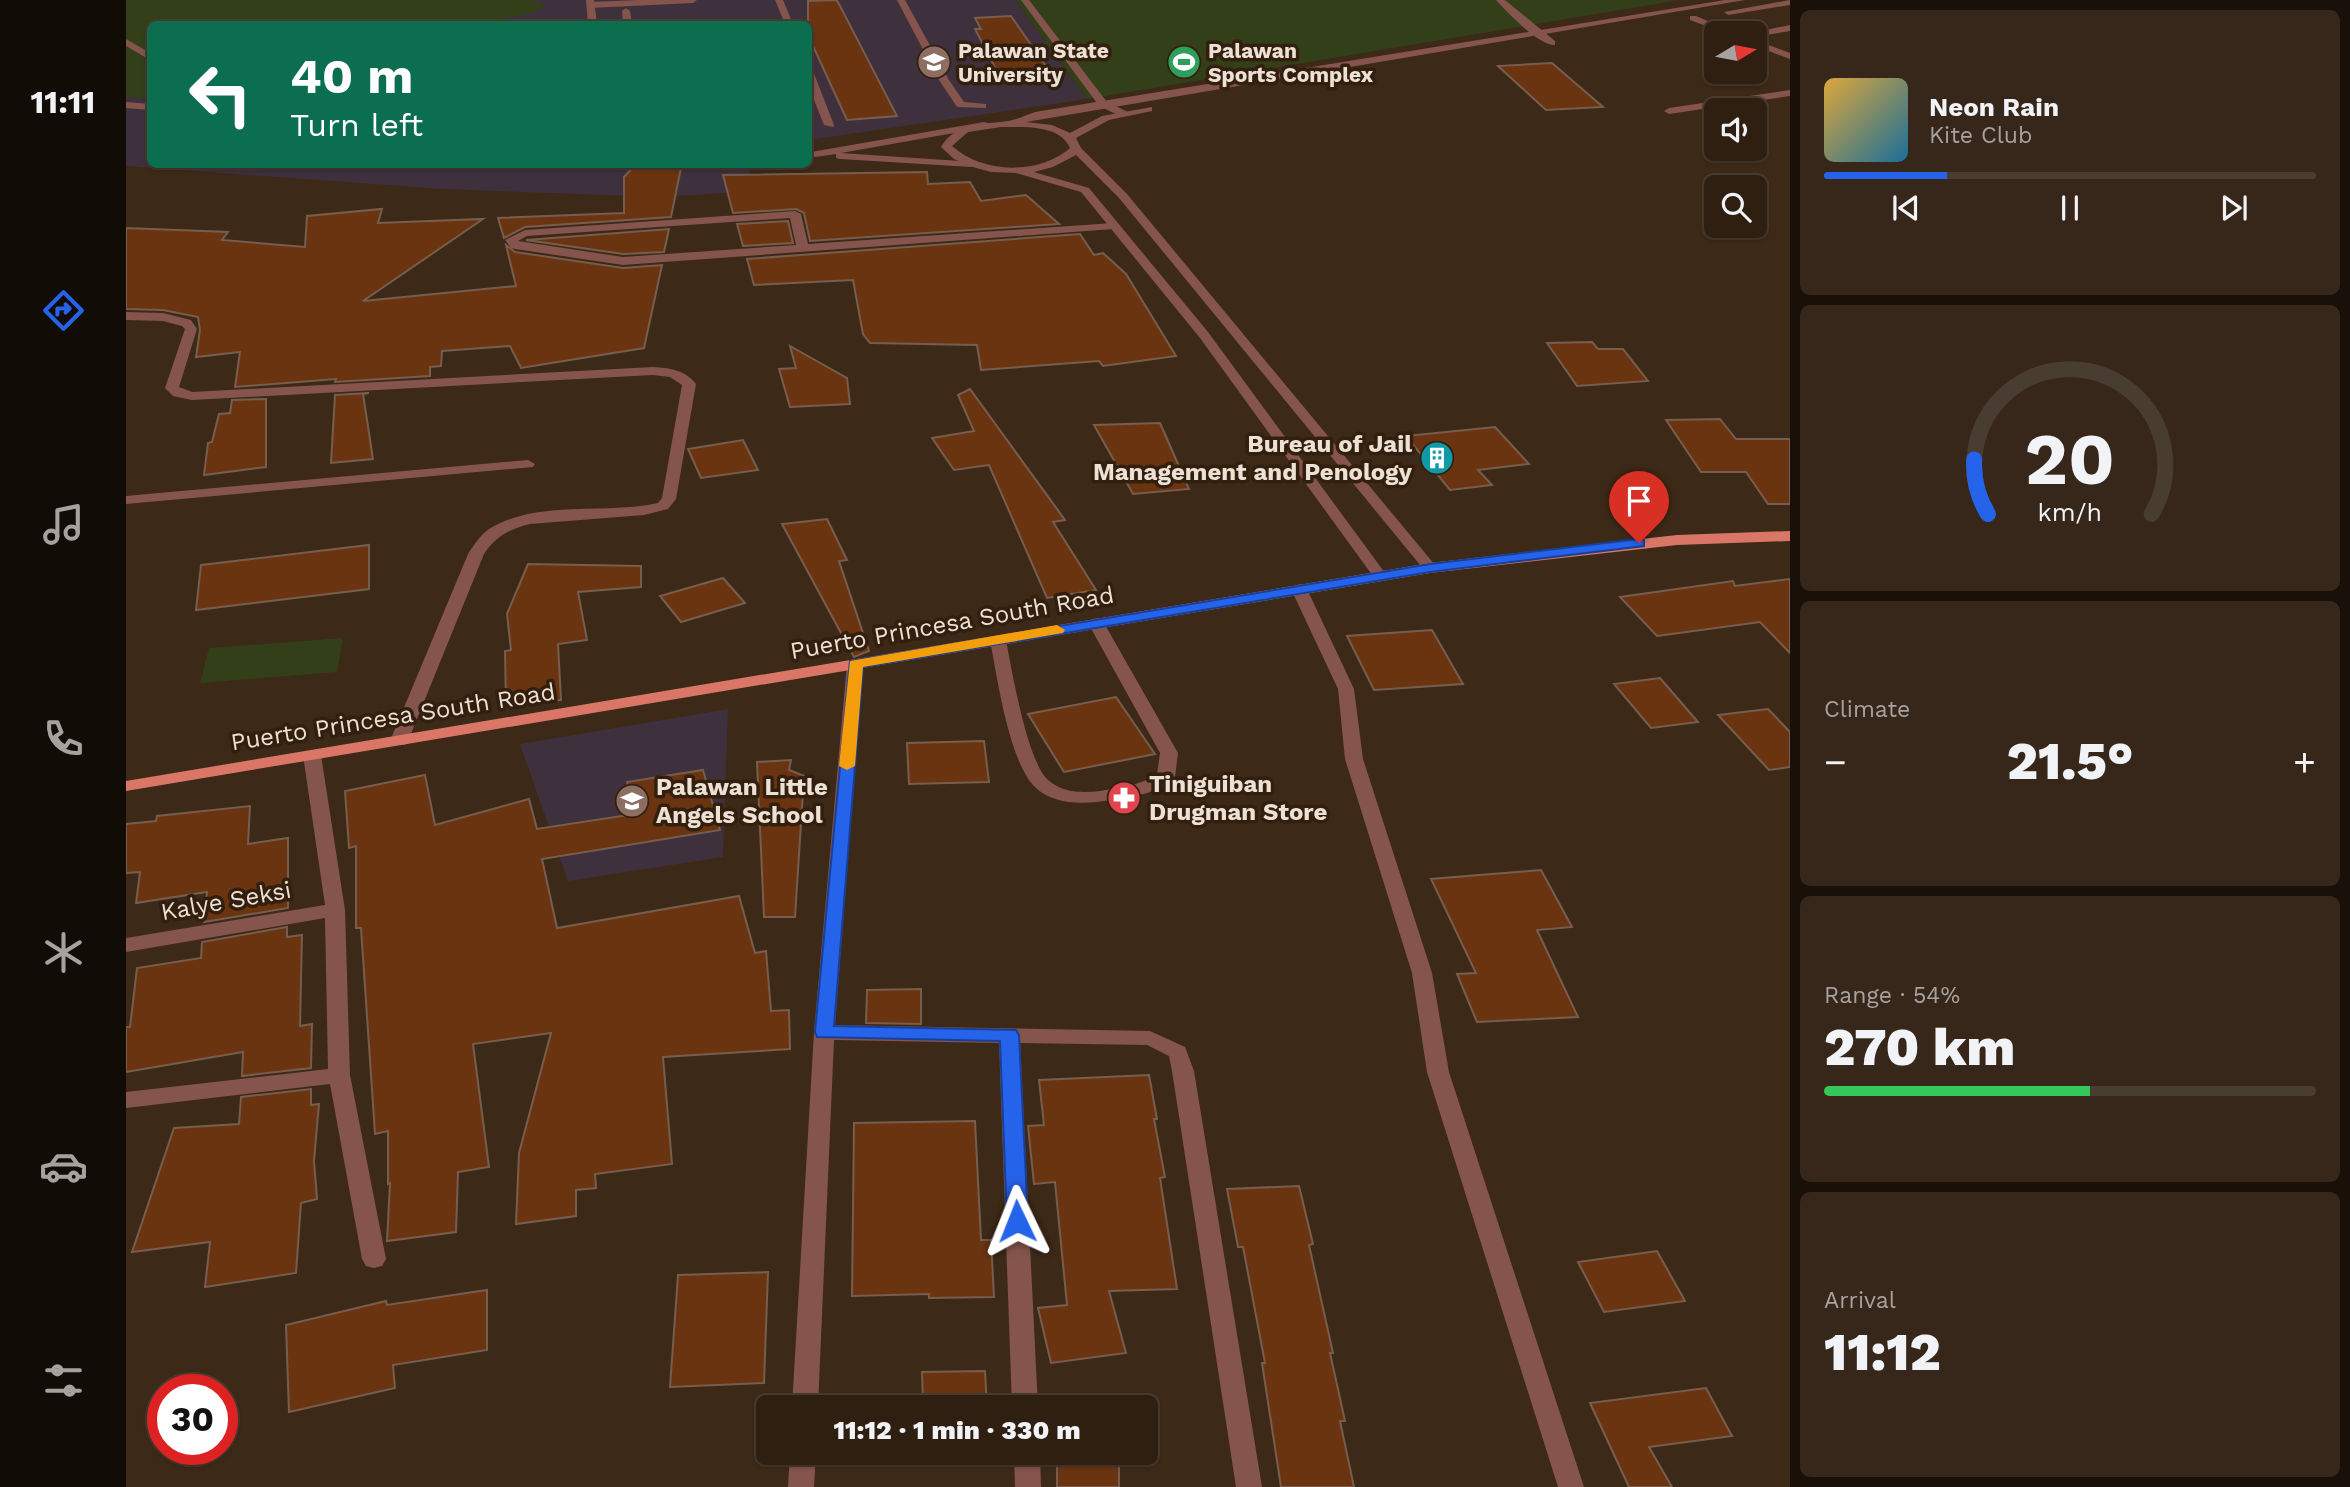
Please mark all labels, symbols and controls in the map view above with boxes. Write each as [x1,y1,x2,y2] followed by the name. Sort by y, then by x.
[1704,21,1768,84] north arrow
[1704,21,1767,238] map controls
[958,38,1109,87] place label: Palawan State University
[1208,38,1374,87] place label: Palawan Sports Complex
[915,43,953,81] school or university icon: Palawan State University
[1165,43,1203,81] sports icon: Palawan Sports Complex
[290,47,413,105] text: 40 m
[175,49,266,140] icon: left
[31,83,95,121] text: 11:11
[1929,92,2059,122] text: Neon Rain
[1704,98,1767,161] button: sound
[290,106,423,144] text: Turn left
[1929,122,2032,149] text: Kite Club
[1704,175,1767,238] button: search
[1887,189,1925,227] icon: previous
[2051,189,2089,227] icon: pause
[2215,189,2253,227] icon: next
[39,286,88,335] icon: directions
[2025,417,2115,503] text: 20
[1093,430,1412,486] place label: Bureau of Jail Management and Penology
[1418,439,1456,477] building icon: Bureau of Jail Management and Penology
[1609,471,1669,543] pin
[1620,482,1658,520] icon: arrive
[2038,498,2102,527] text: km/h
[39,500,88,549] icon: music
[788,581,1116,665] street label: Puerto Princesa South Road
[229,678,557,756] street label: Puerto Princesa South Road
[1824,696,1910,723] text: Climate
[39,714,88,763] icon: phone
[2007,731,2133,792] text: 21.5°
[1824,740,1847,784] text: −
[2293,740,2316,784] text: +
[1149,770,1328,826] place label: Tiniguiban Drugman Store
[656,773,828,829] place label: Palawan Little Angels School
[1105,779,1143,817] pharmacy icon: Tiniguiban Drugman Store
[613,782,651,820] school or university icon: Palawan Little Angels School
[159,876,293,926] street label: Kalye Seksi
[39,928,88,977] icon: climate
[1824,982,1960,1009] text: Range · 54%
[1824,1017,2015,1078] text: 270 km
[39,1142,88,1191] icon: car
[980,1184,1054,1258] position arrow
[1824,1287,1896,1314] text: Arrival
[1824,1322,1941,1383] text: 11:12
[39,1356,88,1405] icon: filters
[147,1374,238,1465] speed limit sign: 30
[833,1415,1081,1445] text: 11:12 · 1 min · 330 m

